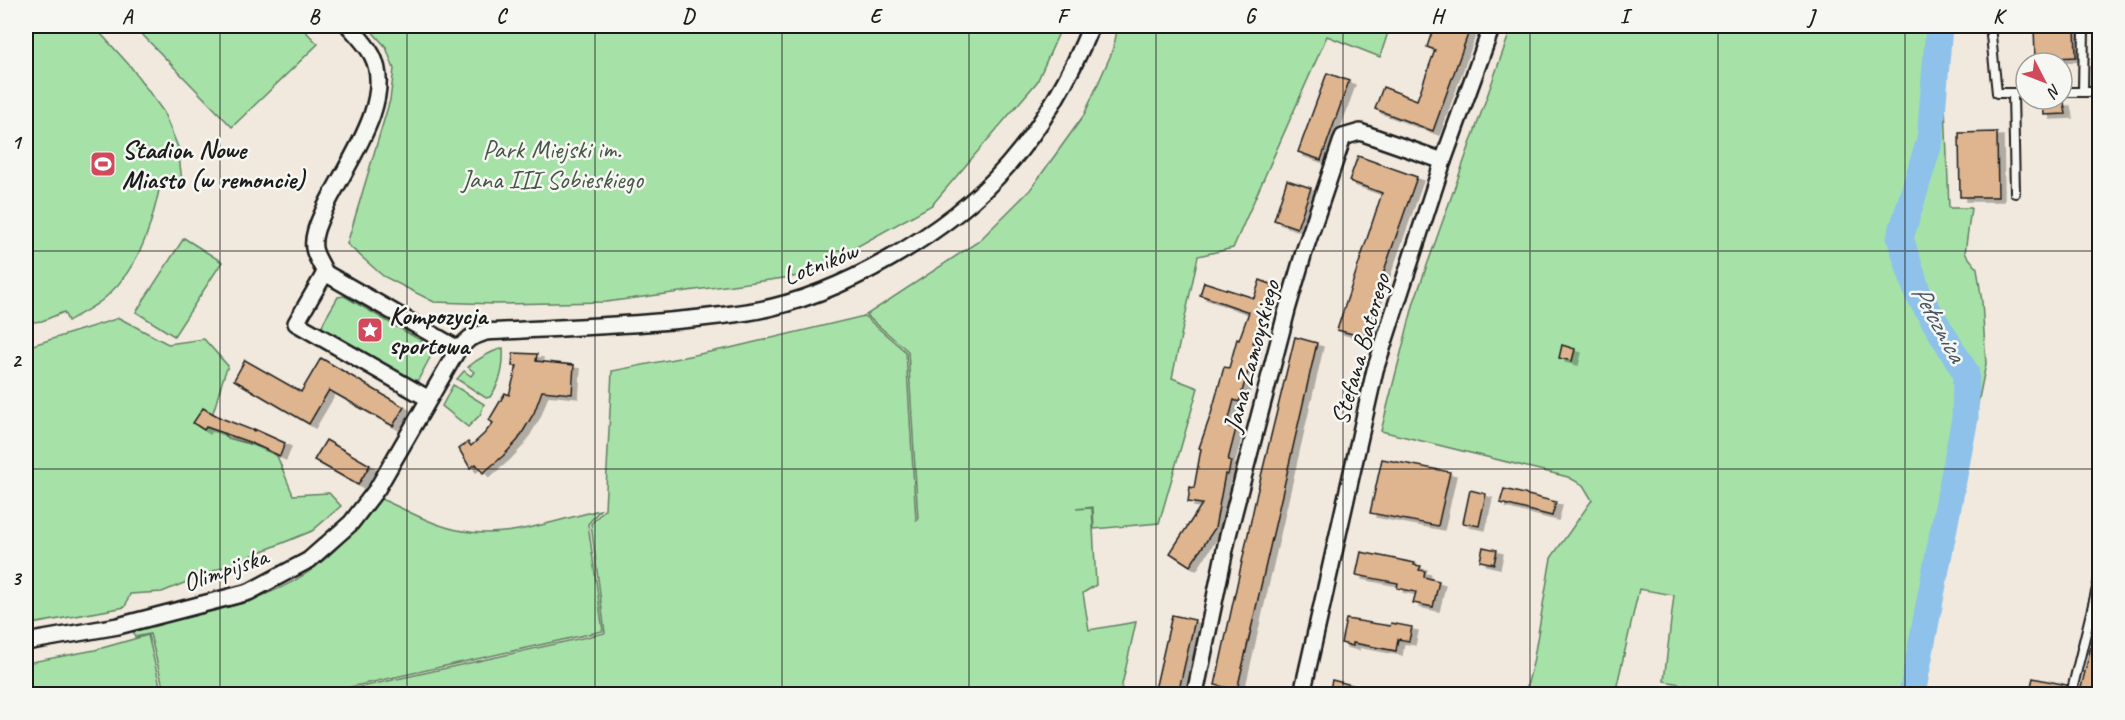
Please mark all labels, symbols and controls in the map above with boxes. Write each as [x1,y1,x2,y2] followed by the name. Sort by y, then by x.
[122,4,134,29] text: A
[309,4,321,29] text: B
[496,4,508,29] text: C
[682,4,696,29] text: D
[870,4,884,29] text: E
[1057,4,1071,29] text: F
[1245,4,1258,29] text: G
[1431,4,1446,29] text: H
[1620,4,1633,29] text: I
[1806,4,1818,29] text: J
[1993,4,2007,29] text: K
[2014,51,2074,111] north arrow
[2042,80,2065,103] text: N
[12,130,23,155] text: 1
[122,133,307,196] place label: Stadion Nowe Miasto (w remoncie)
[459,133,645,196] park label: Park Miejski im. Jana III Sobieskiego
[88,149,118,179] sports icon: Stadion Nowe Miasto (w remoncie)
[778,233,865,293] street label: Lotników
[1323,268,1398,429] street label: Stefana Batorego
[1215,275,1288,438] street label: Jana Zamoyskiego
[1904,279,1975,369] water label: Pełcznica
[389,299,489,362] place label: Kompozycja sportowa
[355,315,385,345] place icon: Kompozycja sportowa
[12,348,23,373] text: 2
[178,539,274,599] street label: Olimpijska
[12,566,23,591] text: 3

